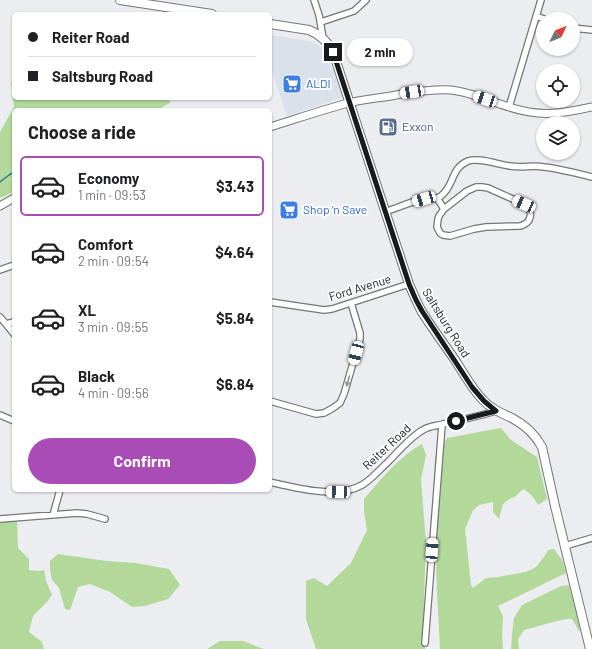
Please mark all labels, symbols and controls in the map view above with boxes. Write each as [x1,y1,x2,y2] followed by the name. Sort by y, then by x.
[536,12,580,56] north arrow
[536,12,580,160] map controls
[52,28,130,46] text: Reiter Road
[347,38,413,66] callout: 2 min
[324,43,342,61] route end
[364,44,396,60] text: 2 min
[536,64,580,108] button: locate
[52,67,153,85] text: Saltsburg Road
[281,73,303,95] supermarket icon: ALDI
[306,76,331,90] place label: ALDI
[399,84,425,100] car
[472,89,498,109] car
[377,116,399,138] fuel station icon: Exxon
[536,116,580,160] button: layers
[402,119,433,133] place label: Exxon
[28,121,136,143] text: Choose a ride
[30,168,66,204] icon: car
[78,169,139,187] text: Economy
[216,177,254,195] text: $3.43
[78,187,146,203] text: 1 min · 09:53
[411,190,437,208] car
[511,194,537,214] car
[278,199,300,221] supermarket icon: Shop 'n Save
[303,202,367,216] place label: Shop 'n Save
[30,234,66,270] icon: car
[78,235,133,253] text: Comfort
[215,243,254,261] text: $4.64
[78,253,149,269] text: 2 min · 09:54
[327,271,392,303] street label: Ford Avenue
[420,285,474,359] street label: Saltsburg Road
[30,300,66,336] icon: car
[78,301,96,319] text: XL
[216,309,254,327] text: $5.84
[78,319,148,335] text: 3 min · 09:55
[347,340,365,366] car
[30,366,66,402] icon: car
[78,367,115,385] text: Black
[216,375,254,393] text: $6.84
[345,375,351,387] one-way arrow
[78,385,149,401] text: 4 min · 09:56
[447,412,465,430] route start
[359,420,413,472] street label: Reiter Road
[28,438,256,484] button: Confirm
[326,486,350,498] car
[425,538,439,562] car

